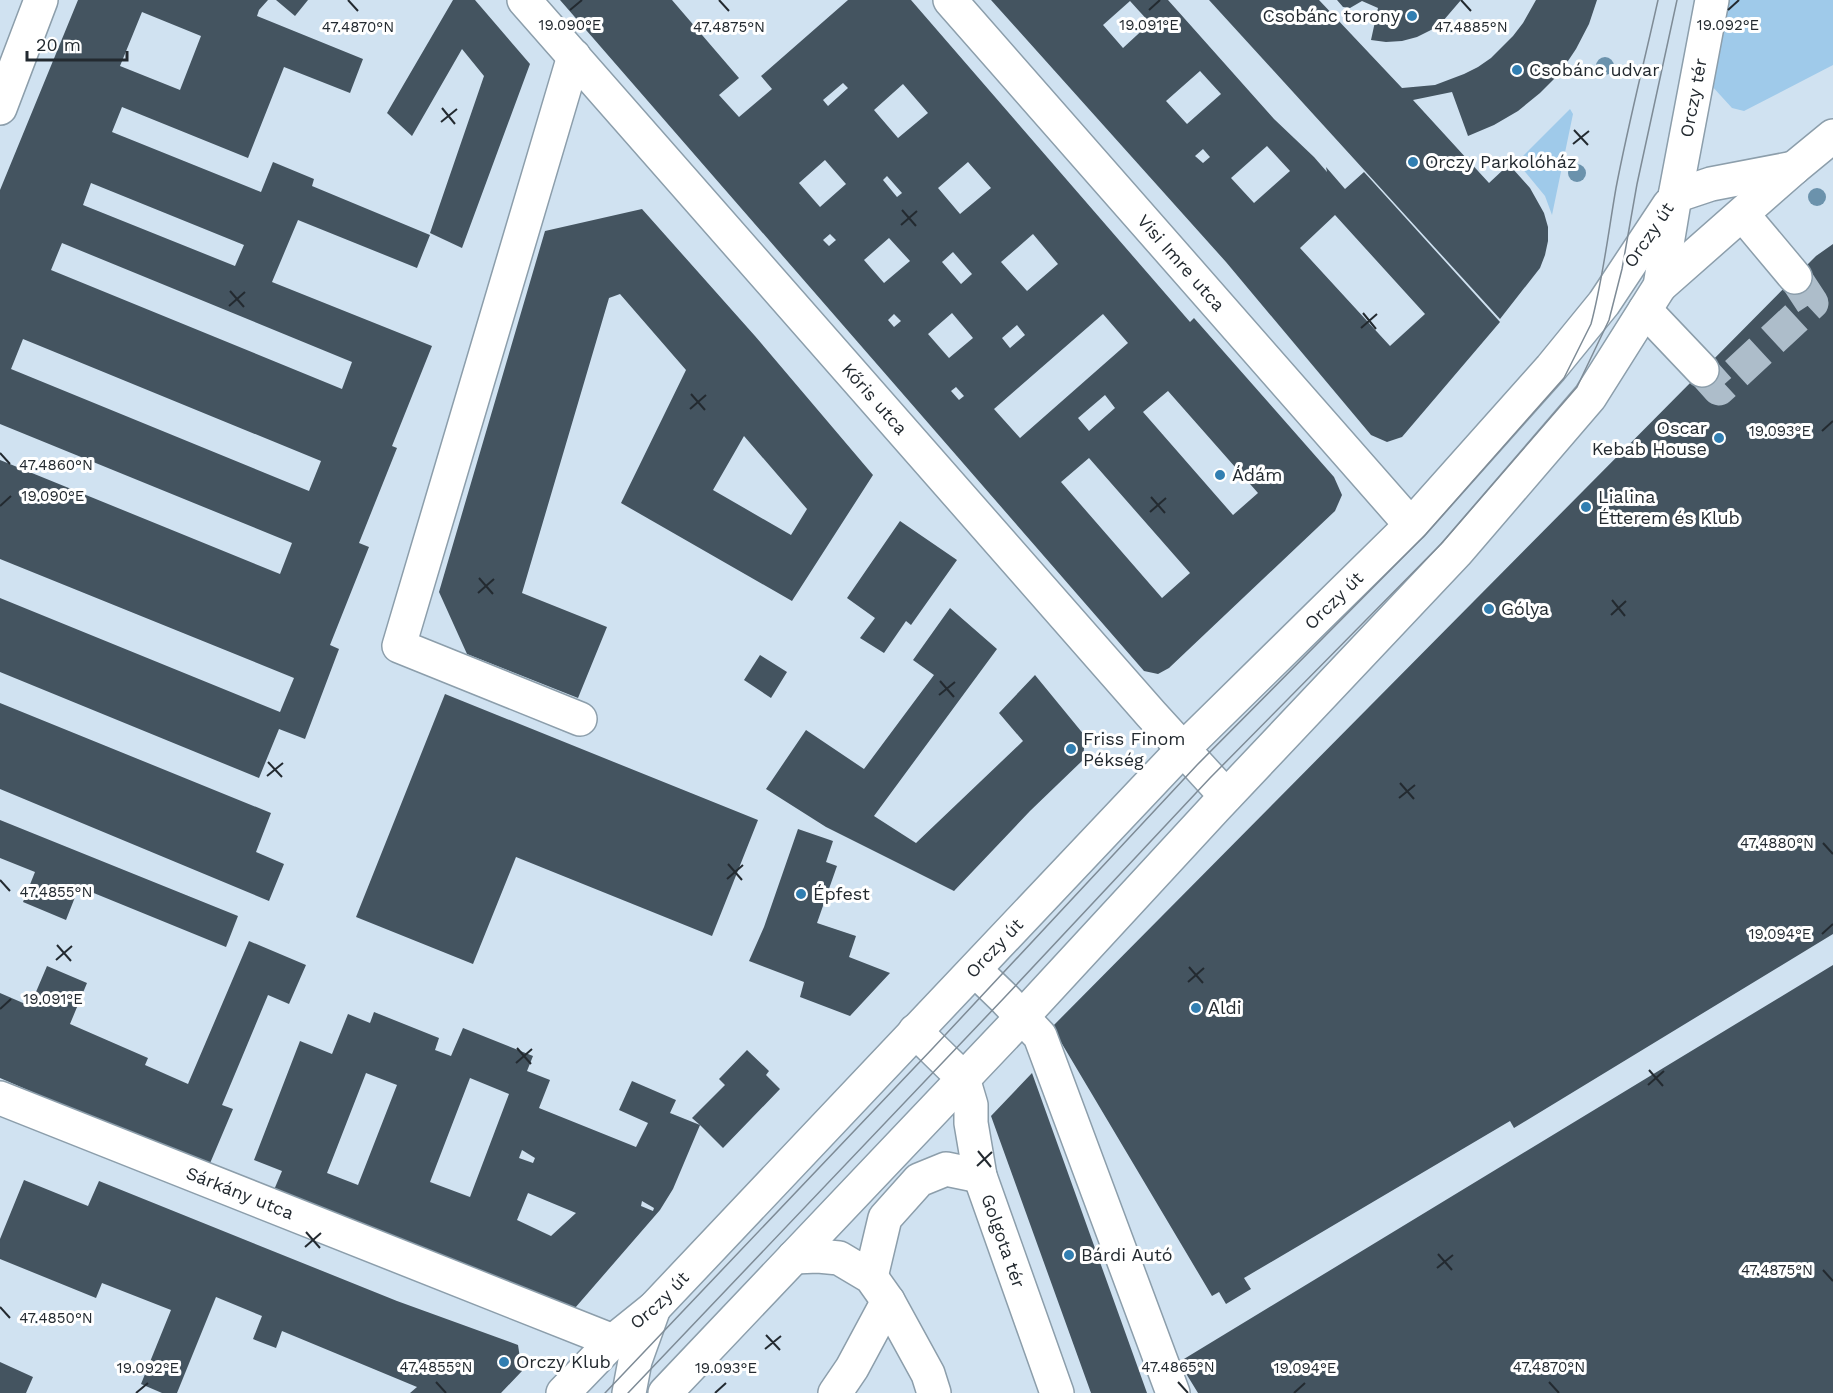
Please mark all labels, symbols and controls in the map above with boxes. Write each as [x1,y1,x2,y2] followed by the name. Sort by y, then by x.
[1263,5,1401,26] place label: Csobánc torony
[1405,9,1419,23] marker: Csobánc torony
[539,16,601,34] text: 19.090°E
[1119,16,1179,34] text: 19.091°E
[1697,16,1759,34] text: 19.092°E
[322,18,394,36] text: 47.4870°N
[693,18,765,36] text: 47.4875°N
[1434,18,1508,36] text: 47.4885°N
[27,24,128,62] scale bar
[36,34,81,55] text: 20 m
[1675,56,1711,139] street label: Orczy tér
[1529,59,1660,80] place label: Csobánc udvar
[1510,63,1524,77] marker: Csobánc udvar
[1425,151,1577,172] place label: Orczy Parkolóház
[1406,155,1420,169] marker: Orczy Parkolóház
[1619,198,1678,271] street label: Orczy út
[1133,210,1229,315] street label: Visi Imre utca
[838,358,912,439] street label: Kőris utca
[1592,417,1707,459] place label: Oscar Kebab House
[1749,422,1811,440] text: 19.093°E
[1712,431,1726,445] marker: Oscar Kebab House
[19,456,93,474] text: 47.4860°N
[1232,464,1282,485] place label: Ádám
[1213,468,1227,482] marker: Ádám
[1598,486,1740,528] place label: Lialina Étterem és Klub
[22,487,84,505] text: 19.090°E
[1579,500,1593,514] marker: Lialina Étterem és Klub
[1300,567,1368,634] street label: Orczy út
[1501,598,1549,619] place label: Gólya
[1482,602,1496,616] marker: Gólya
[1083,728,1185,770] place label: Friss Finom Pékség
[1064,742,1078,756] marker: Friss Finom Pékség
[1740,834,1814,852] text: 47.4880°N
[19,883,93,901] text: 47.4855°N
[813,883,870,904] place label: Épfest
[794,887,808,901] marker: Épfest
[961,914,1027,982] street label: Orczy út
[1749,925,1811,943] text: 19.094°E
[23,990,83,1008] text: 19.091°E
[1208,997,1241,1018] place label: Aldi
[1189,1001,1203,1015] marker: Aldi
[183,1162,297,1223] street label: Sárkány utca
[977,1191,1030,1290] street label: Golgota tér
[1081,1244,1173,1265] place label: Bárdi Autó
[1062,1248,1076,1262] marker: Bárdi Autó
[1741,1261,1813,1279] text: 47.4875°N
[626,1267,693,1333] street label: Orczy út
[19,1309,93,1327] text: 47.4850°N
[516,1351,611,1372] place label: Orczy Klub
[497,1355,511,1369] marker: Orczy Klub
[399,1358,473,1376] text: 47.4855°N
[1141,1358,1215,1376] text: 47.4865°N
[1513,1358,1585,1376] text: 47.4870°N
[117,1359,179,1377] text: 19.092°E
[695,1359,757,1377] text: 19.093°E
[1274,1359,1336,1377] text: 19.094°E

